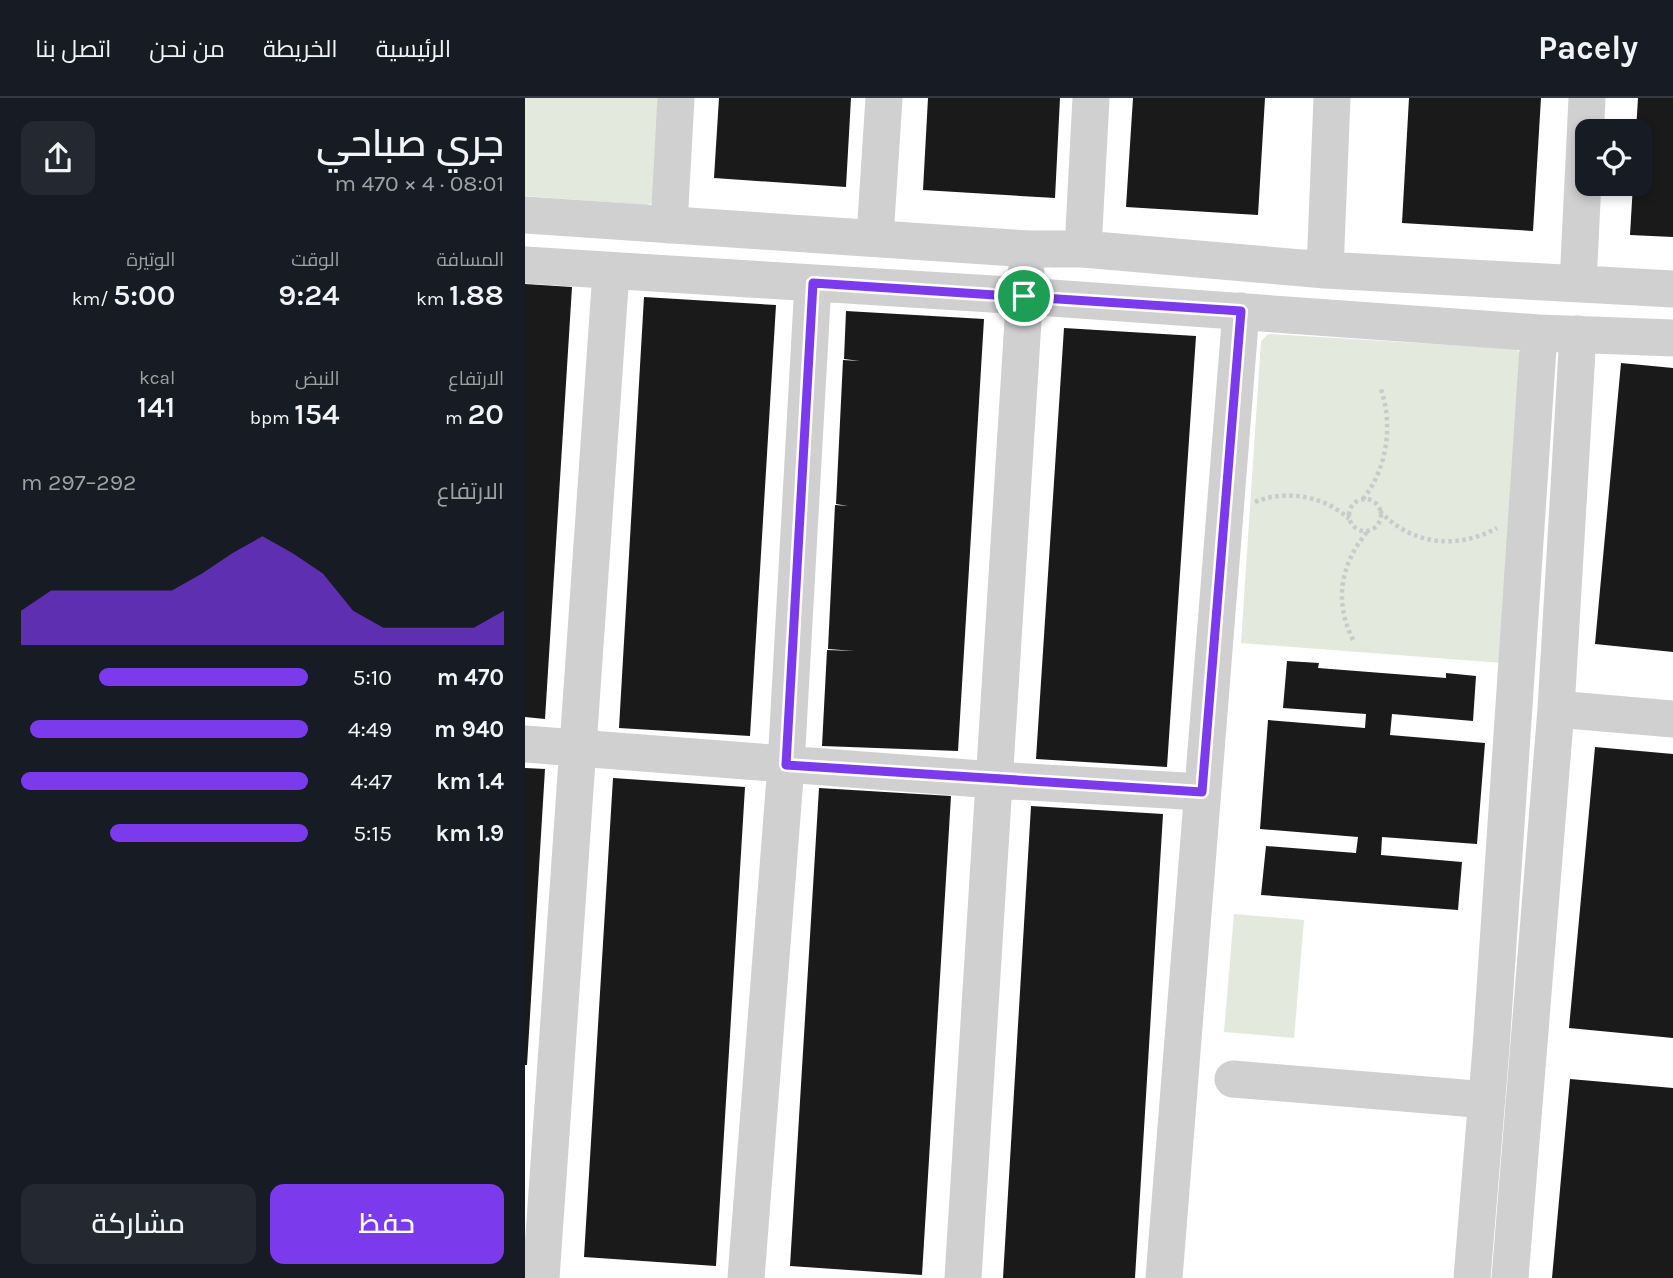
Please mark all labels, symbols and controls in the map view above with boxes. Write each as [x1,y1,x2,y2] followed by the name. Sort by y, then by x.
[1538,29,1638,67] text: Pacely
[35,35,111,63] text: اتصل بنا
[149,35,225,63] text: من نحن
[263,35,338,63] text: الخريطة
[376,35,451,63] text: الرئيسية
[1575,119,1652,196] map controls
[1575,119,1652,196] button: locate
[21,121,95,195] button: share
[316,121,504,166] text: جري صباحي
[334,170,504,197] text: 08:01 · 4 × 470 m
[127,249,175,271] text: الوتيرة
[291,249,340,271] text: الوقت
[436,249,504,271] text: المسافة
[994,266,1054,326] pin
[113,277,175,313] text: 5:00
[278,277,340,313] text: 9:24
[449,277,504,313] text: 1.88
[1005,277,1043,315] icon: arrive
[72,288,113,310] text: /km
[416,288,449,310] text: km
[139,367,175,389] text: kcal
[295,368,340,390] text: النبض
[448,368,504,390] text: الارتفاع
[137,389,175,425] text: 141
[294,396,340,432] text: 154
[467,396,504,432] text: 20
[250,407,294,429] text: bpm
[445,407,467,429] text: m
[21,469,136,496] text: 292–297 m
[437,478,504,505] text: الارتفاع
[352,664,392,691] text: 5:10
[437,664,504,691] text: 470 m
[348,716,392,743] text: 4:49
[434,716,504,743] text: 940 m
[350,768,392,795] text: 4:47
[436,768,504,795] text: 1.4 km
[353,820,392,847] text: 5:15
[436,820,504,847] text: 1.9 km
[21,1184,256,1264] button: مشاركة
[270,1184,504,1264] button: حفظ

